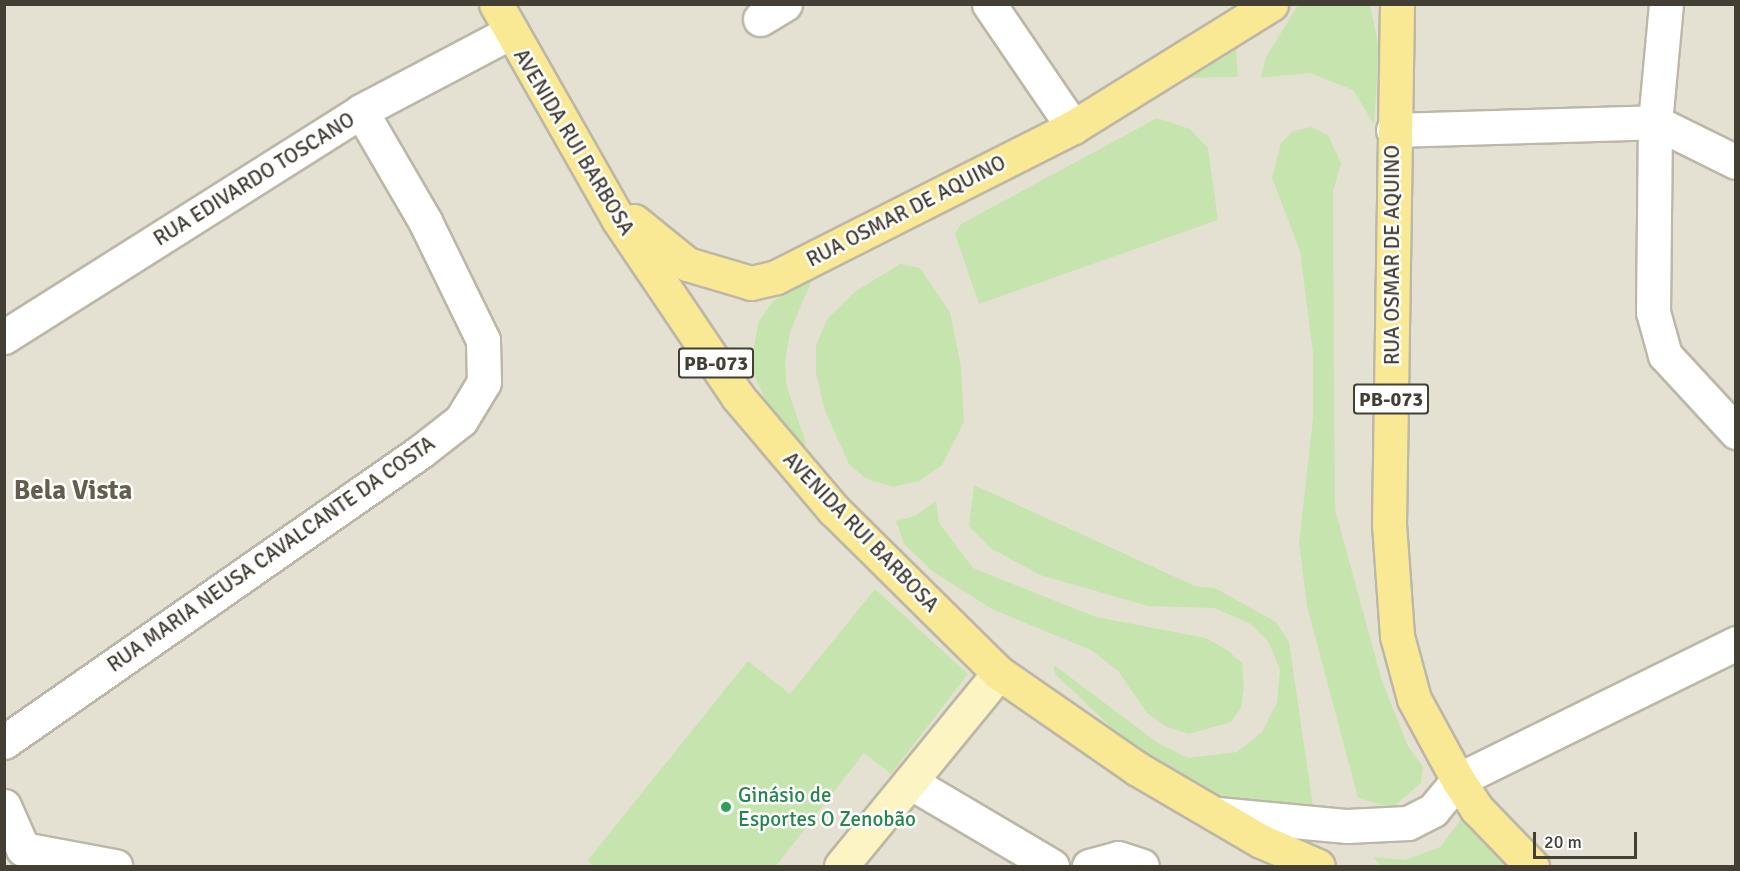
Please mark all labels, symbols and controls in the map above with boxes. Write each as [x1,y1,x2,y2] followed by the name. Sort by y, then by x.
[508,44,640,240] street label: AVENIDA RUI BARBOSA
[149,107,359,251] street label: RUA EDIVARDO TOSCANO
[1379,145,1405,365] street label: RUA OSMAR DE AQUINO
[802,150,1010,272] street label: RUA OSMAR DE AQUINO
[677,346,755,380] road number: PB-073
[1352,382,1430,416] road number: PB-073
[102,431,440,677] street label: RUA MARIA NEUSA CAVALCANTE DA COSTA
[778,447,944,617] street label: AVENIDA RUI BARBOSA
[14,475,132,507] district label: Bela Vista
[738,782,916,832] place label: Ginásio de Esportes O Zenobão
[719,800,733,814] marker: Ginásio de Esportes O Zenobão
[1536,820,1640,858] scale bar
[1544,831,1582,853] text: 20 m

